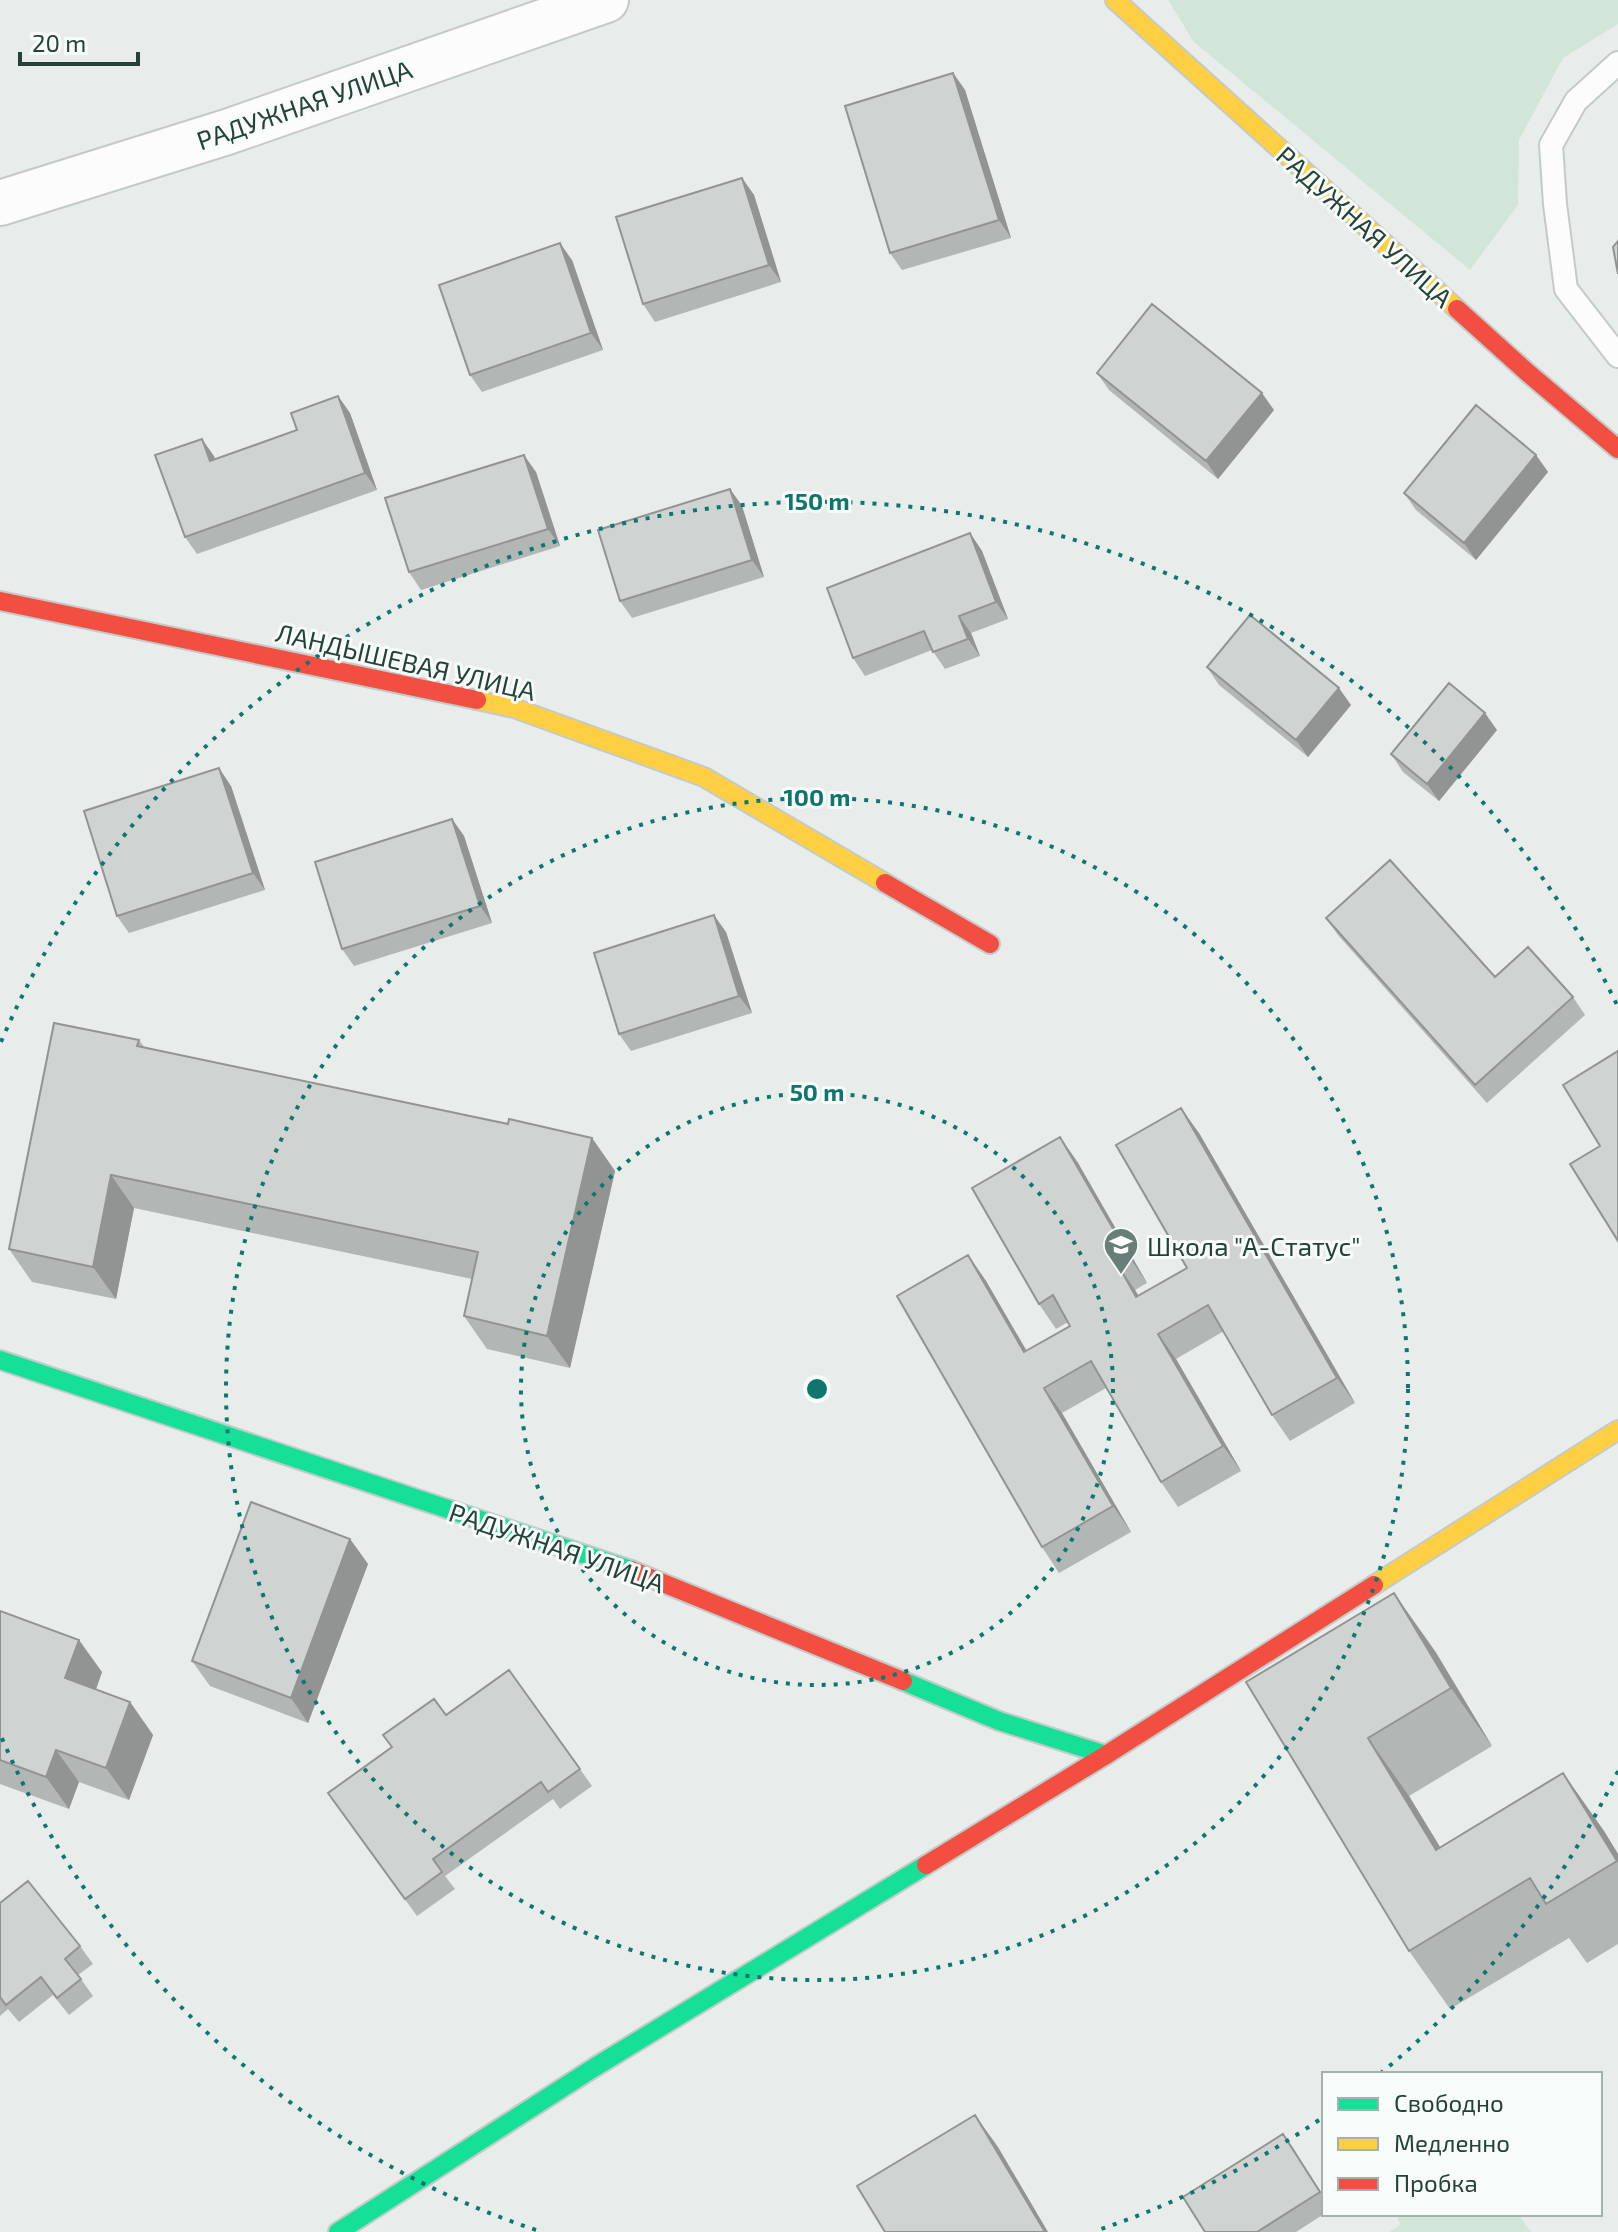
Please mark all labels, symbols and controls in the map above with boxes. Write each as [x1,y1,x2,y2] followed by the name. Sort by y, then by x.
[20,16,138,66] scale bar
[32,28,86,57] text: 20 m
[192,53,416,155] street label: РАДУЖНАЯ УЛИЦА
[1271,139,1459,313] street label: РАДУЖНАЯ УЛИЦА
[784,486,850,515] text: 150 m
[273,616,539,706] street label: ЛАНДЫШЕВАЯ УЛИЦА
[784,782,850,811] text: 100 m
[790,1077,844,1106] text: 50 m
[1102,1226,1140,1276] school or university icon: Школа "А-Статус"
[1147,1230,1360,1262] place label: Школа "А-Статус"
[803,1375,831,1403] centre of rings
[445,1496,669,1598] street label: РАДУЖНАЯ УЛИЦА
[1322,2072,1602,2216] legend
[1394,2088,1504,2117] text: Свободно
[1394,2128,1510,2157] text: Медленно
[1394,2168,1478,2197] text: Пробка

